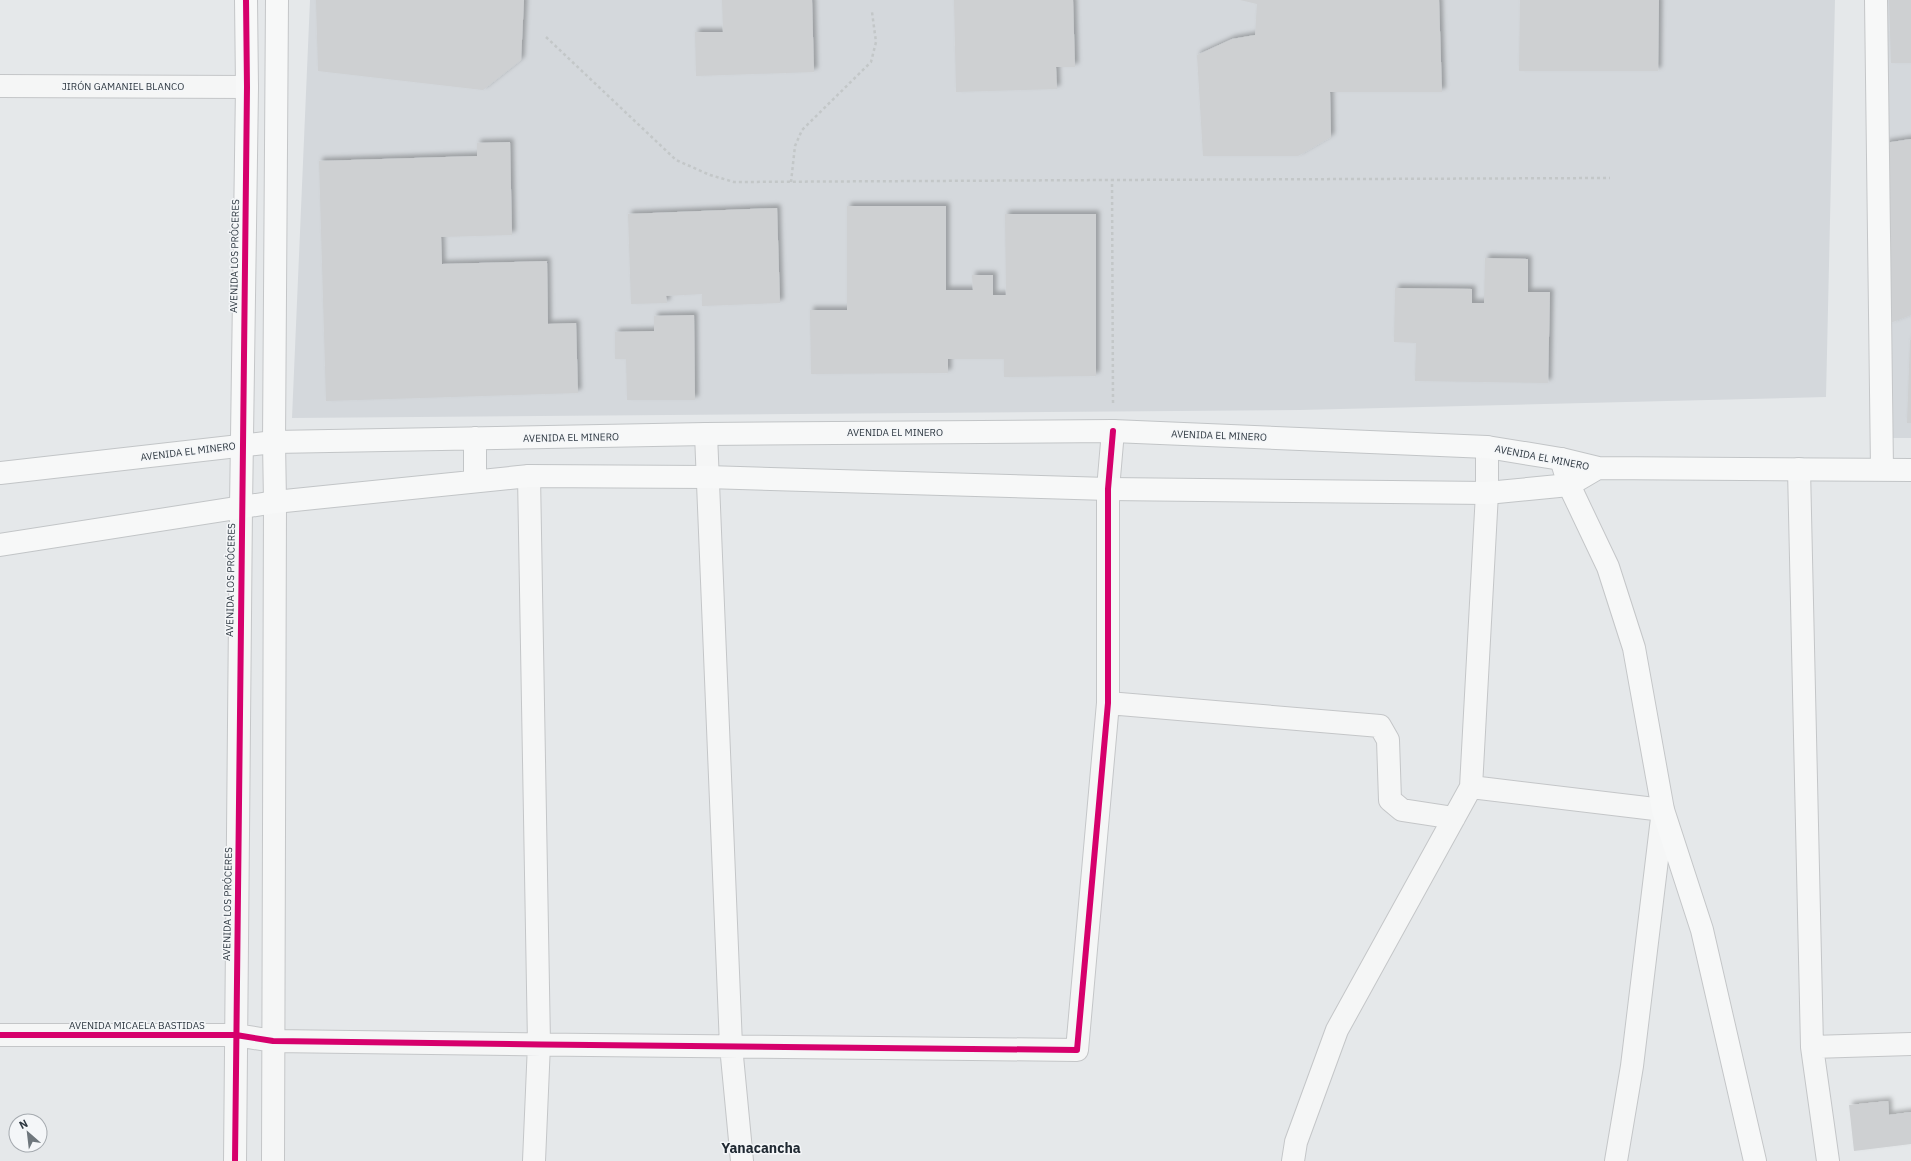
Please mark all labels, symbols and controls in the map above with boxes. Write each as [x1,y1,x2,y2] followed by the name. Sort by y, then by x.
[62,80,184,93] street label: JIRÓN GAMANIEL BLANCO
[227,199,242,313] street label: AVENIDA LOS PRÓCERES
[847,426,943,439] street label: AVENIDA EL MINERO
[1171,427,1267,444] street label: AVENIDA EL MINERO
[523,430,619,445] street label: AVENIDA EL MINERO
[140,439,236,464] street label: AVENIDA EL MINERO
[1494,442,1590,473] street label: AVENIDA EL MINERO
[223,523,238,637] street label: AVENIDA LOS PRÓCERES
[220,847,235,961] street label: AVENIDA LOS PRÓCERES
[69,1019,205,1032] street label: AVENIDA MICAELA BASTIDAS
[8,1113,48,1153] north arrow
[17,1116,30,1132] text: N
[721,1139,801,1157] district label: Yanacancha

